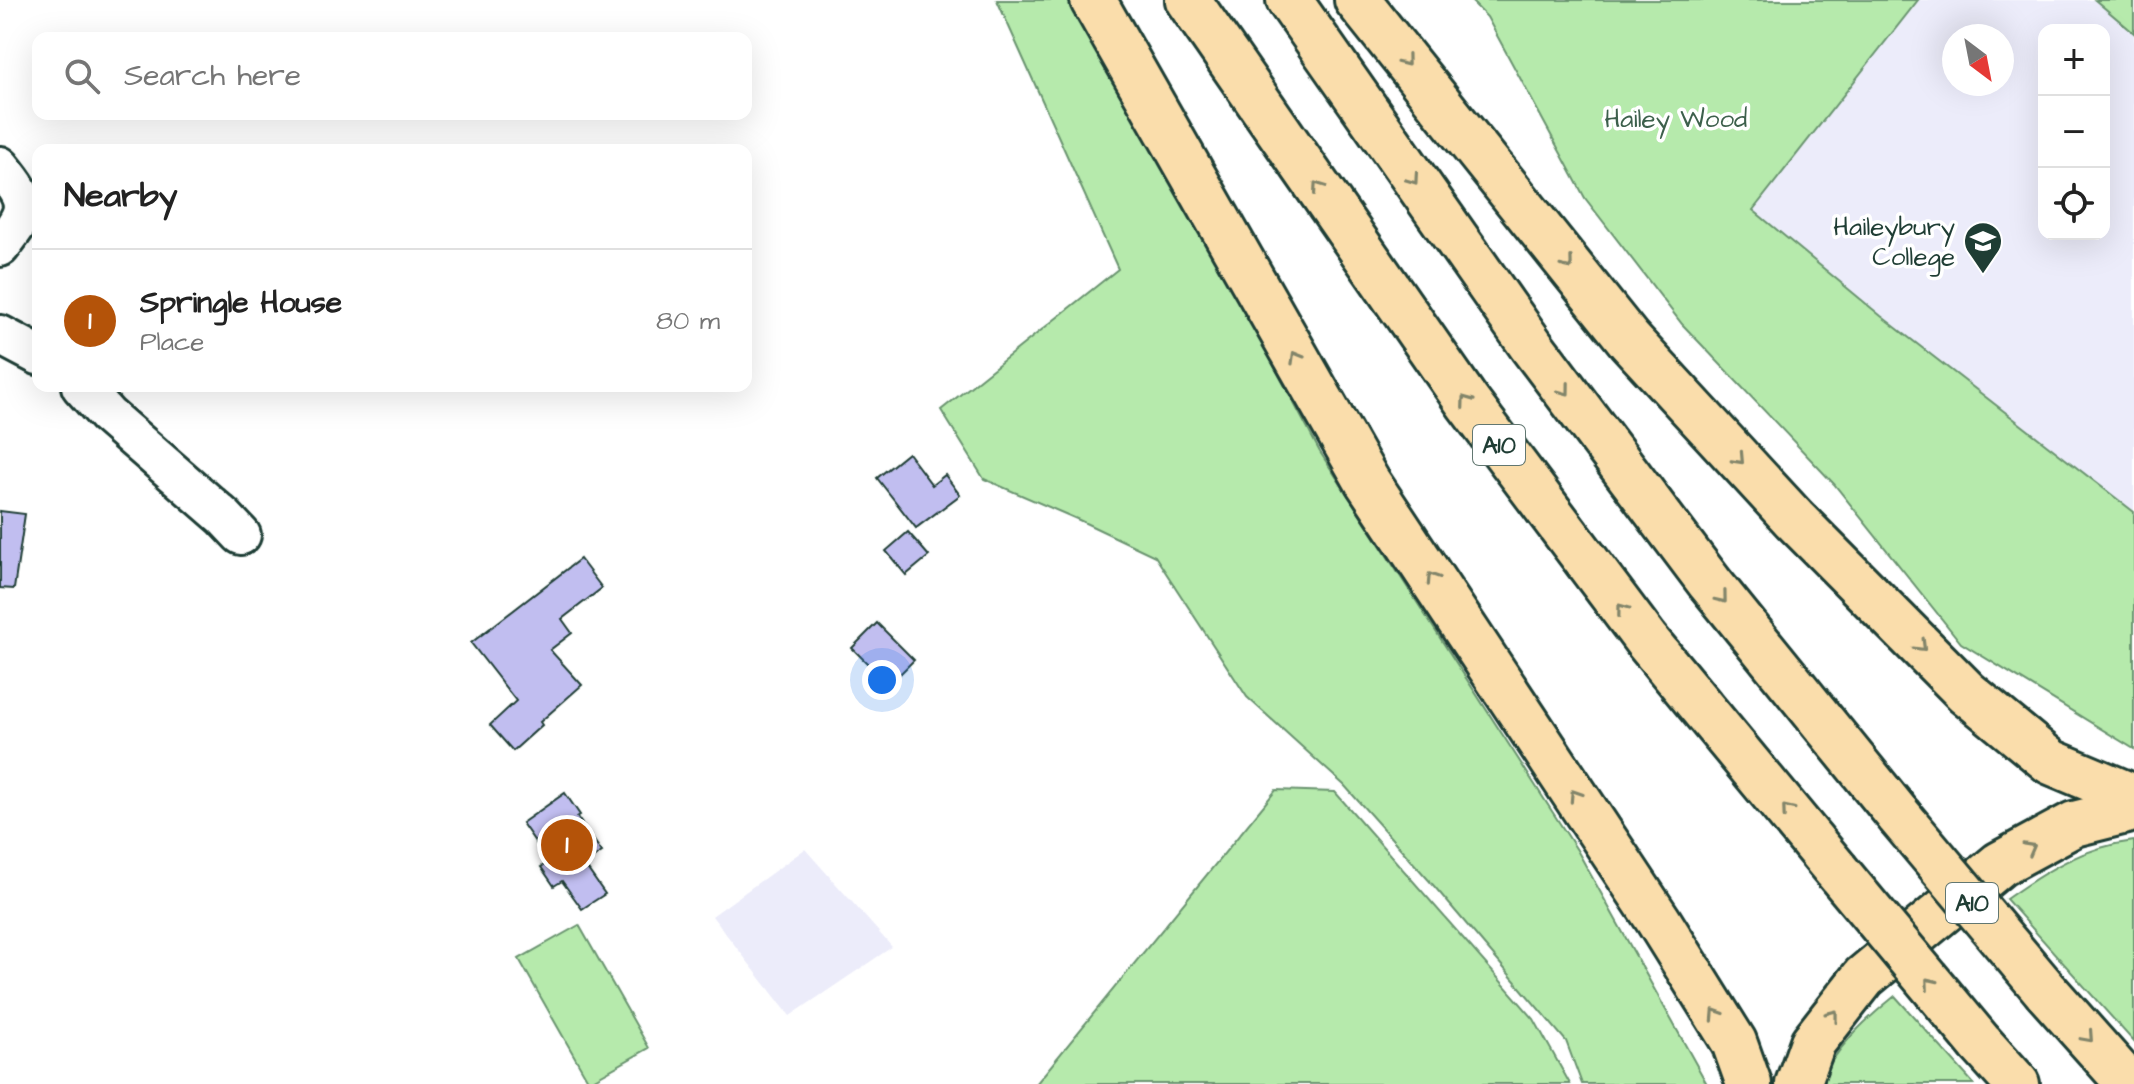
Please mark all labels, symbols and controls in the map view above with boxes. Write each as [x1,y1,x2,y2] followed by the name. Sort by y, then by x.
[1942,24,2014,96] north arrow
[2038,24,2110,240] map controls
[2038,24,2110,96] button: +
[32,32,752,120] search box
[1396,52,1410,67] one-way arrow
[60,54,104,98] icon: search
[124,55,301,97] text: Search here
[2038,96,2110,168] button: −
[1605,101,1747,139] park label: Hailey Wood
[2038,168,2110,240] button: locate
[1404,170,1418,185] one-way arrow
[64,172,178,220] text: Nearby
[1313,182,1328,196] one-way arrow
[1833,209,1955,277] place label: Haileybury College
[1962,220,2004,275] school or university icon: Haileybury College
[1558,255,1573,269] one-way arrow
[140,282,342,324] text: Springle House
[88,303,92,339] text: 1
[656,303,720,339] text: 80 m
[140,324,204,360] text: Place
[1290,351,1306,366] one-way arrow
[1555,382,1569,396] one-way arrow
[1462,395,1476,409] one-way arrow
[1473,425,1525,465] road number: A10
[1730,450,1745,464] one-way arrow
[1427,573,1442,587] one-way arrow
[1712,589,1726,604] one-way arrow
[1618,603,1632,617] one-way arrow
[1911,636,1926,651] one-way arrow
[862,660,902,700] your location
[1570,789,1585,804] one-way arrow
[1782,805,1797,819] one-way arrow
[541,815,593,875] pin: 1
[2021,842,2036,858] one-way arrow
[1946,883,1998,923] road number: A10
[1925,977,1940,992] one-way arrow
[1710,1008,1725,1023] one-way arrow
[1824,1010,1838,1025] one-way arrow
[2078,1028,2092,1043] one-way arrow

